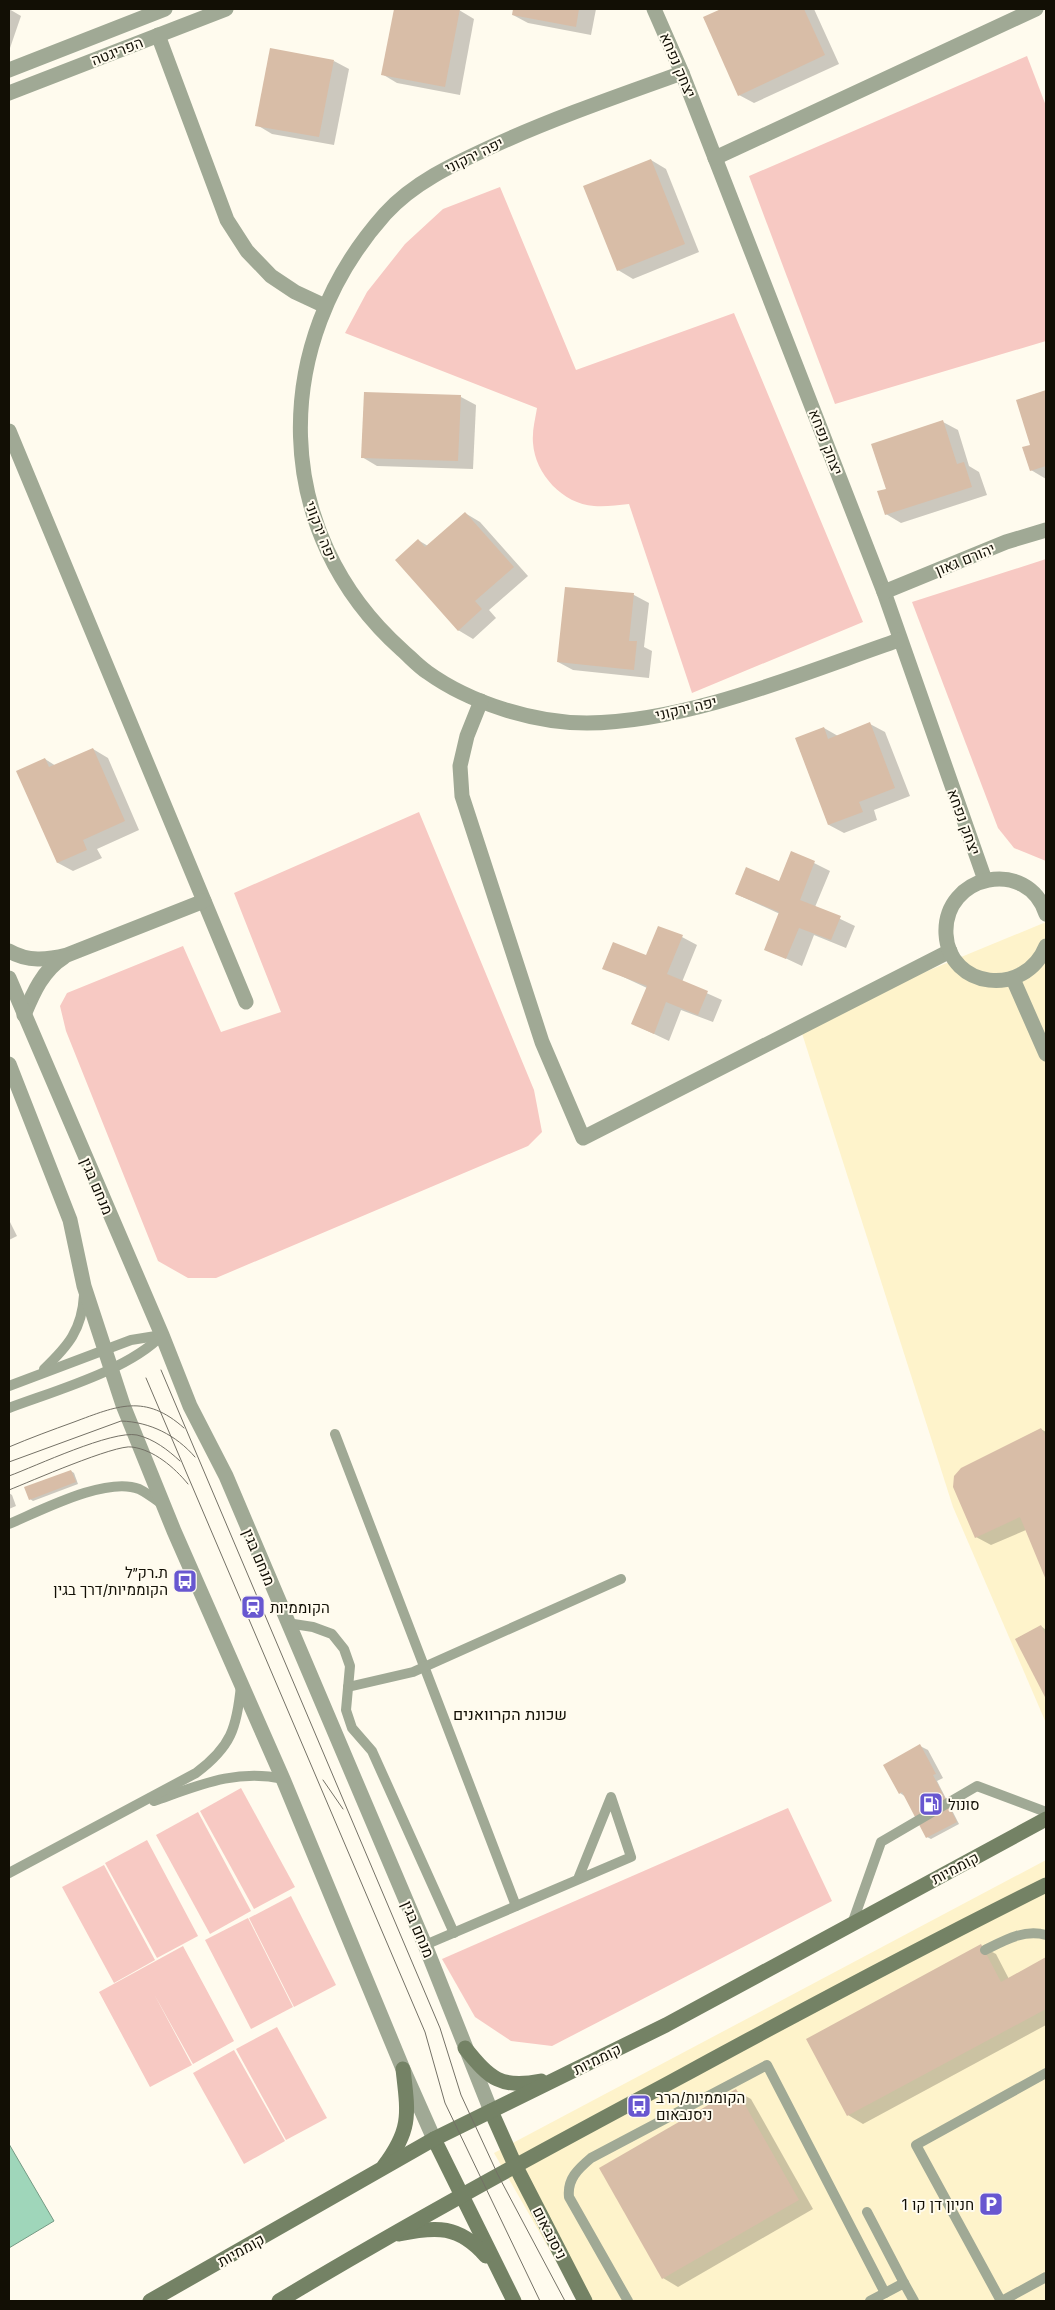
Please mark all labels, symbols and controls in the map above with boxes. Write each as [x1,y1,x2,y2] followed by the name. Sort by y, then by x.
[656,30,700,100] street label: יצחק נפחא
[88,32,146,70] street label: הפריגטה
[442,133,506,177] street label: יפה ירקוני
[805,406,847,478] street label: יצחק נפחא
[301,498,341,564] street label: יפה ירקוני
[932,538,998,580] street label: יהורם גאון
[653,692,719,724] street label: יפה ירקוני
[943,786,985,858] street label: יצחק נפחא
[76,1155,118,1217] street label: מנחם בגין
[238,1526,280,1588] street label: מנחם בגין
[53,1563,168,1599] place label: ת.רק״ל הקוממיות/דרך בגין
[172,1568,198,1594] bus stop icon: ת.רק״ל הקוממיות/דרך בגין
[240,1594,266,1620] station icon: הקוממיות
[270,1598,330,1617] place label: הקוממיות
[453,1704,567,1724] district label: שכונת הקרוואנים
[918,1791,944,1817] fuel station icon: סונול
[948,1795,980,1814] place label: סונול
[928,1848,982,1888] street label: קוממיות
[397,1898,439,1960] street label: מנחם בגין
[570,2039,624,2079] street label: קוממיות
[656,2088,745,2124] place label: הקוממיות/הרב ניסנבאום
[626,2093,652,2119] bus stop icon: הקוממיות/הרב ניסנבאום
[978,2191,1004,2217] parking icon: חניון דן קו 1
[902,2195,974,2214] place label: חניון דן קו 1
[529,2204,571,2262] street label: ניסנבאום
[214,2229,268,2271] street label: קוממיות

